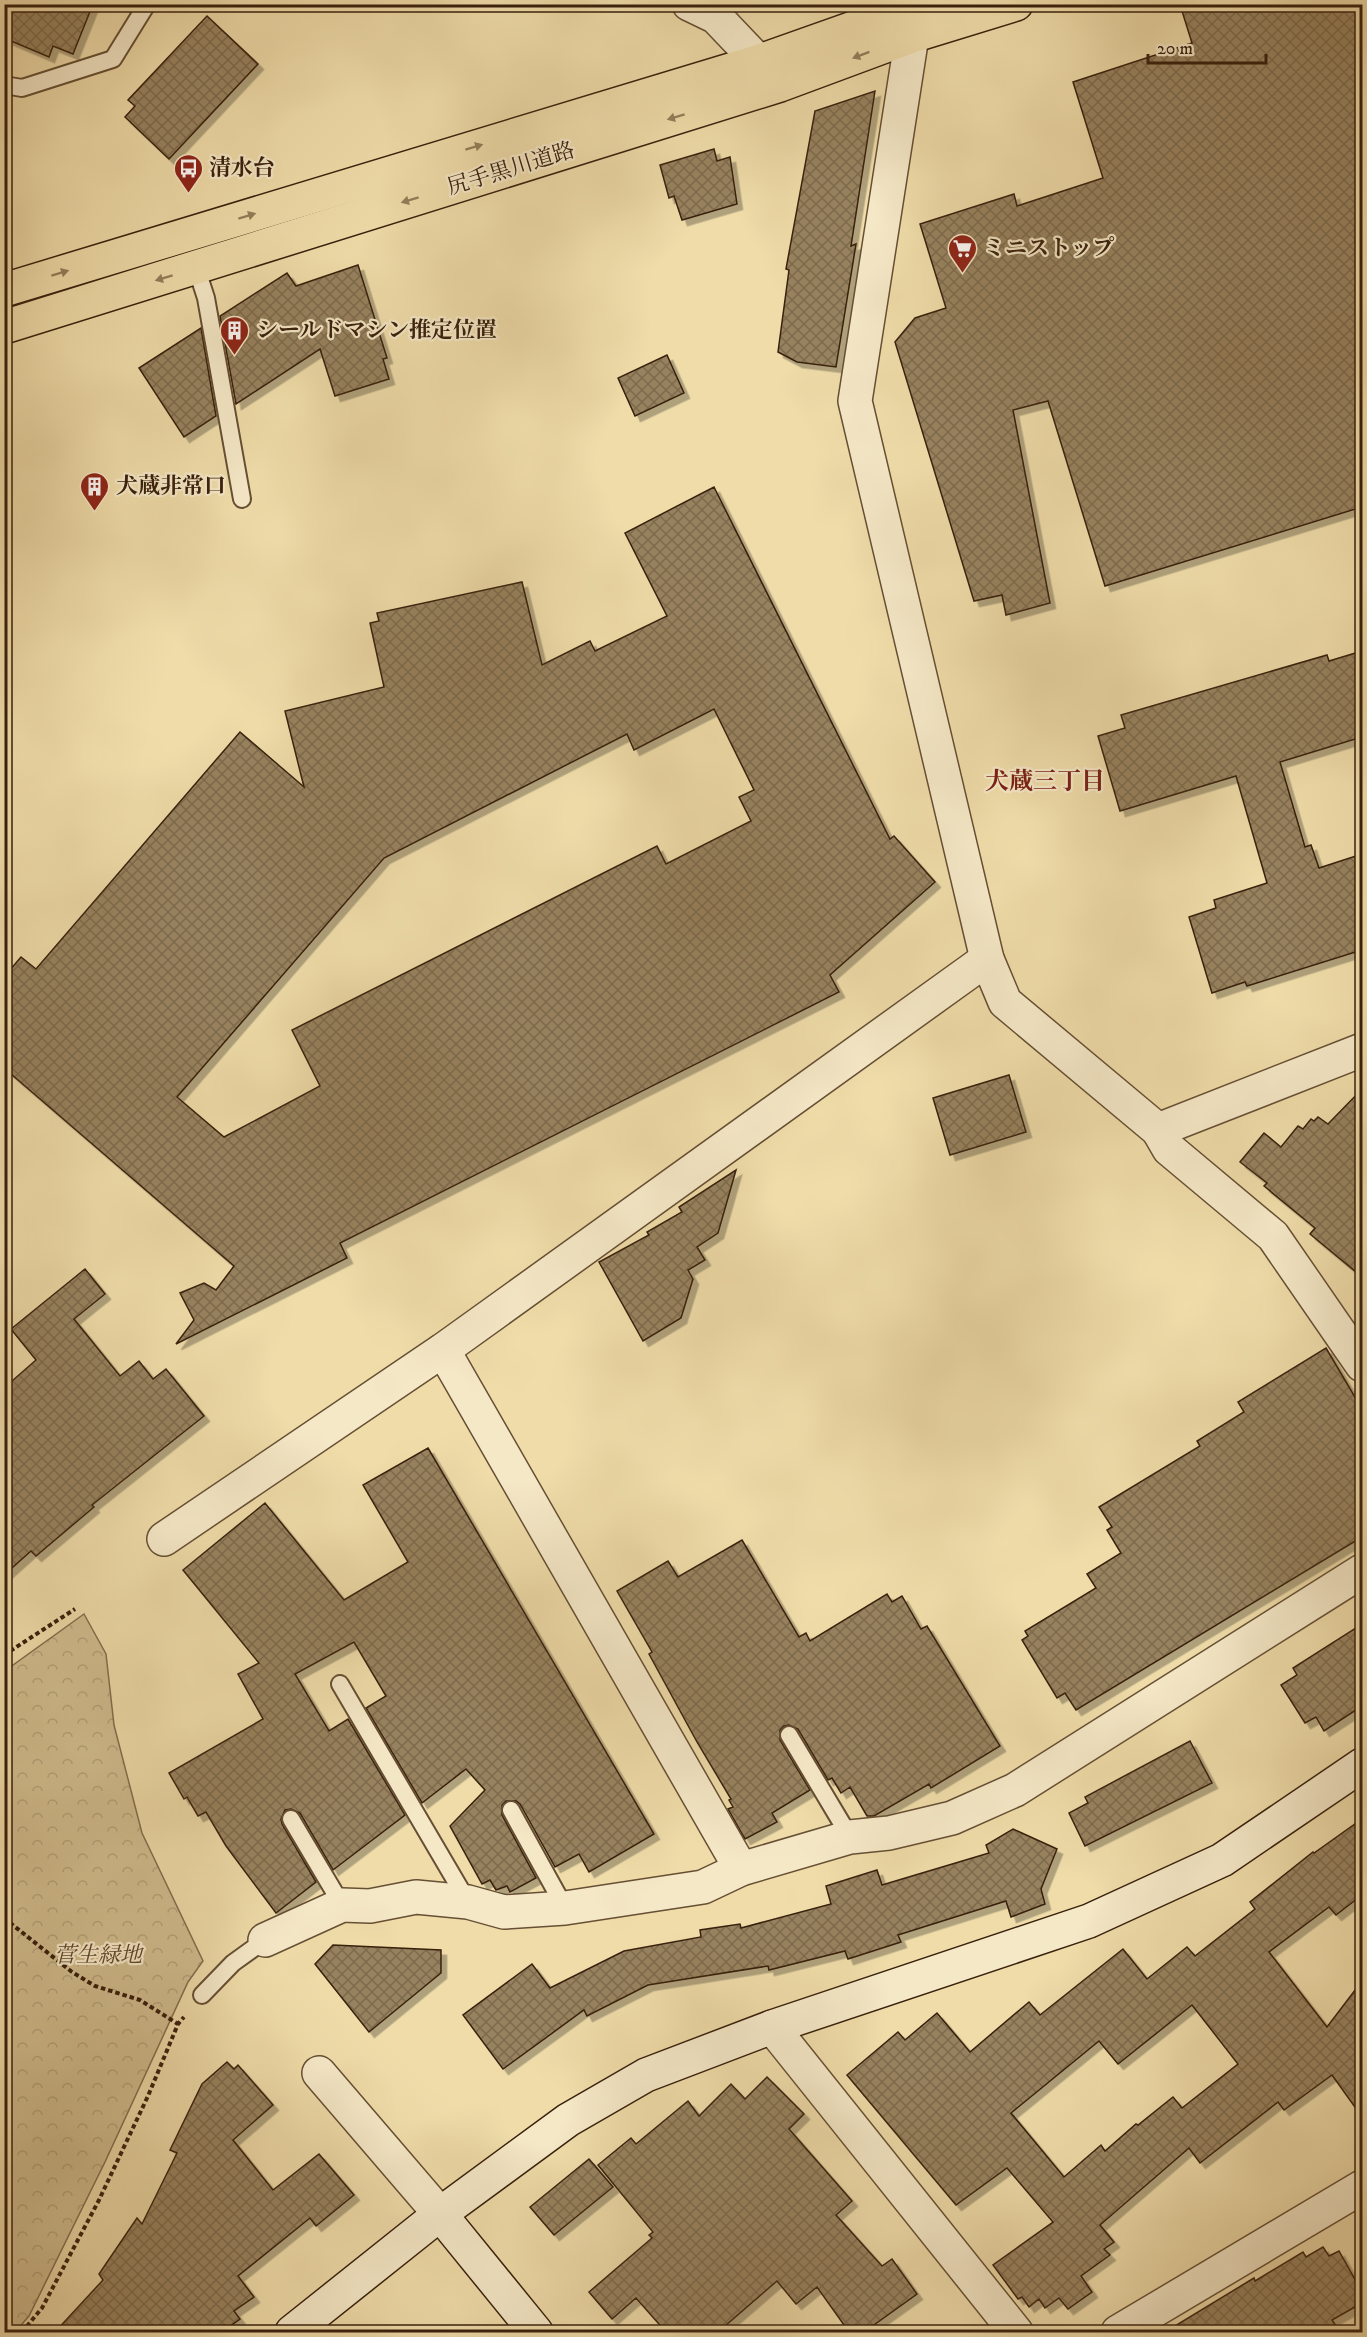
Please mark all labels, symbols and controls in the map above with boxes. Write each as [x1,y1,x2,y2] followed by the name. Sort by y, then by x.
[1148,27,1266,65] scale bar
[1157,38,1193,60] text: 20 m
[852,51,870,60] one-way arrow
[667,113,685,122] one-way arrow
[444,137,578,201] street label: 尻手黒川道路
[465,142,483,151] one-way arrow
[172,152,204,194] bus stop icon: 清水台
[209,155,275,182] place label: 清水台
[401,196,419,206] one-way arrow
[238,211,256,220] one-way arrow
[946,232,978,274] supermarket icon: ミニストップ
[983,235,1114,262] place label: ミニストップ
[52,268,70,277] one-way arrow
[155,273,173,283] one-way arrow
[219,314,251,356] building icon: シールドマシン推定位置
[256,317,497,344] place label: シールドマシン推定位置
[79,470,111,512] building icon: 犬蔵非常口
[116,473,226,500] place label: 犬蔵非常口
[985,767,1105,797] district label: 犬蔵三丁目
[54,1942,144,1969] park label: 菅生緑地

